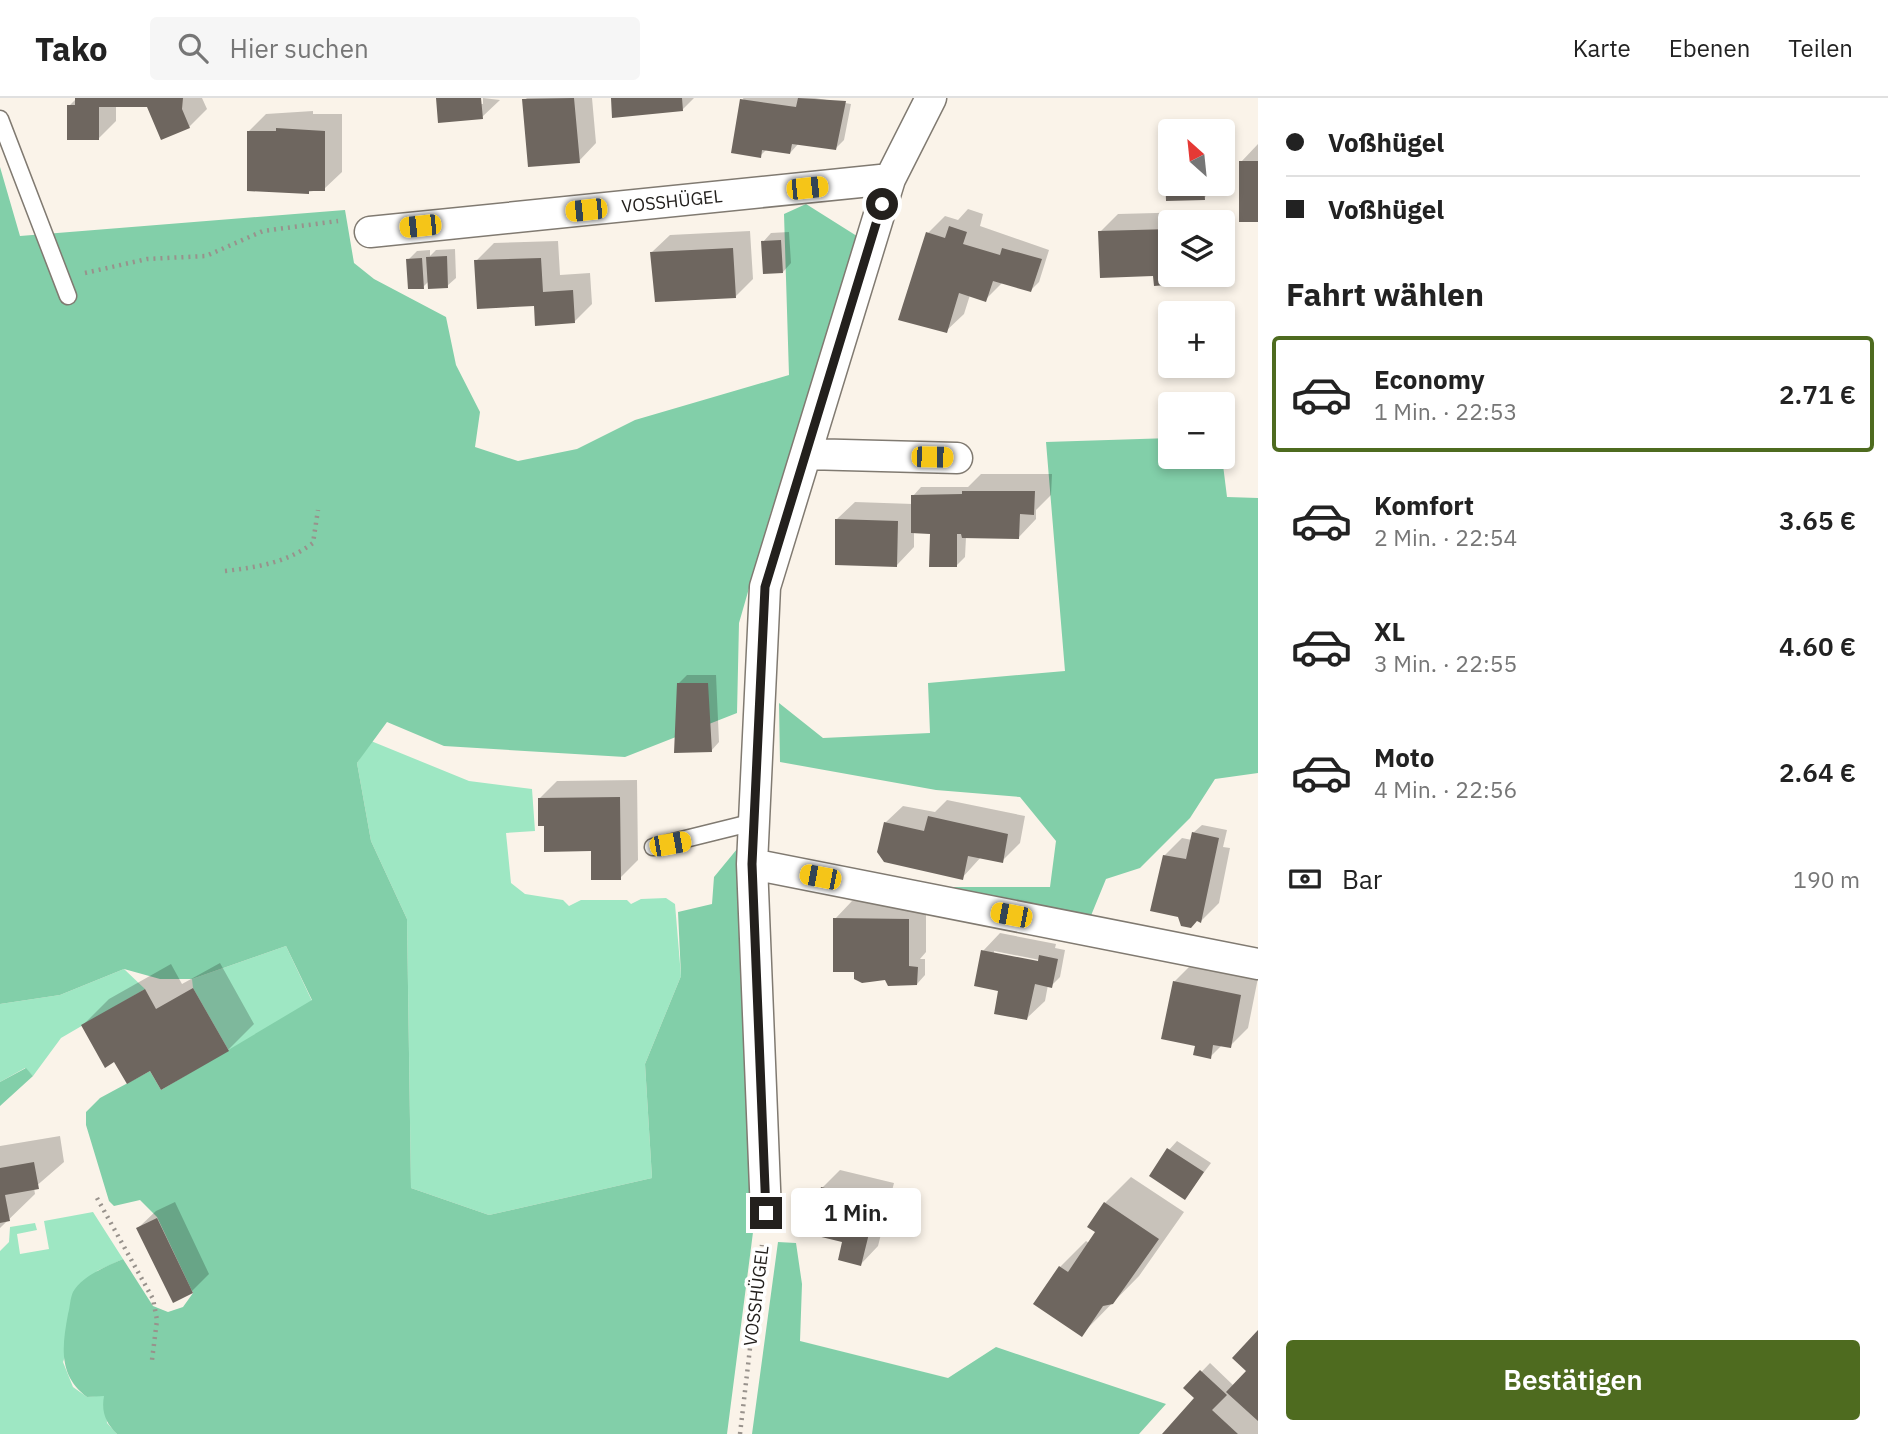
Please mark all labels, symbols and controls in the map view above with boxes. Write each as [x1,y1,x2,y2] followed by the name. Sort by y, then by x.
[150,17,640,80] search box
[35,27,108,70] text: Tako
[174,29,212,67] icon: search
[230,31,369,65] text: Hier suchen
[1573,32,1631,64] text: Karte
[1669,32,1750,64] text: Ebenen
[1788,32,1853,64] text: Teilen
[1158,119,1236,196] north arrow
[1158,119,1235,469] map controls
[1328,125,1444,159] text: Voßhügel
[786,175,829,201] car
[620,184,724,218] street label: VOSSHÜGEL
[866,188,898,220] route start
[1328,192,1444,226] text: Voßhügel
[565,197,608,223] car
[1158,210,1235,287] button: layers
[399,213,442,239] car
[1286,273,1484,315] text: Fahrt wählen
[1158,301,1235,378] button: +
[1374,362,1485,396] text: Economy
[1290,363,1353,426] icon: car
[1779,377,1856,411] text: 2.71 €
[1158,392,1235,469] button: −
[1374,396,1517,426] text: 1 Min. · 22:53
[911,446,954,468] car
[1374,488,1474,522] text: Komfort
[1290,489,1353,552] icon: car
[1779,503,1856,537] text: 3.65 €
[1374,522,1517,552] text: 2 Min. · 22:54
[1374,614,1405,648] text: XL
[1290,615,1353,678] icon: car
[1779,629,1856,663] text: 4.60 €
[1374,648,1517,678] text: 3 Min. · 22:55
[1374,740,1434,774] text: Moto
[1290,741,1353,804] icon: car
[1779,755,1856,789] text: 2.64 €
[1374,774,1517,804] text: 4 Min. · 22:56
[648,830,693,858] car
[1286,860,1324,898] icon: cash
[1342,862,1382,896] text: Bar
[798,863,843,891] car
[1793,864,1860,894] text: 190 m
[989,901,1034,929] car
[790,1188,920,1238] callout: 1 Min.
[750,1197,782,1229] route end
[824,1197,888,1227] text: 1 Min.
[738,1244,774,1348] street label: VOSSHÜGEL
[1286,1340,1860,1420] button: Bestätigen

